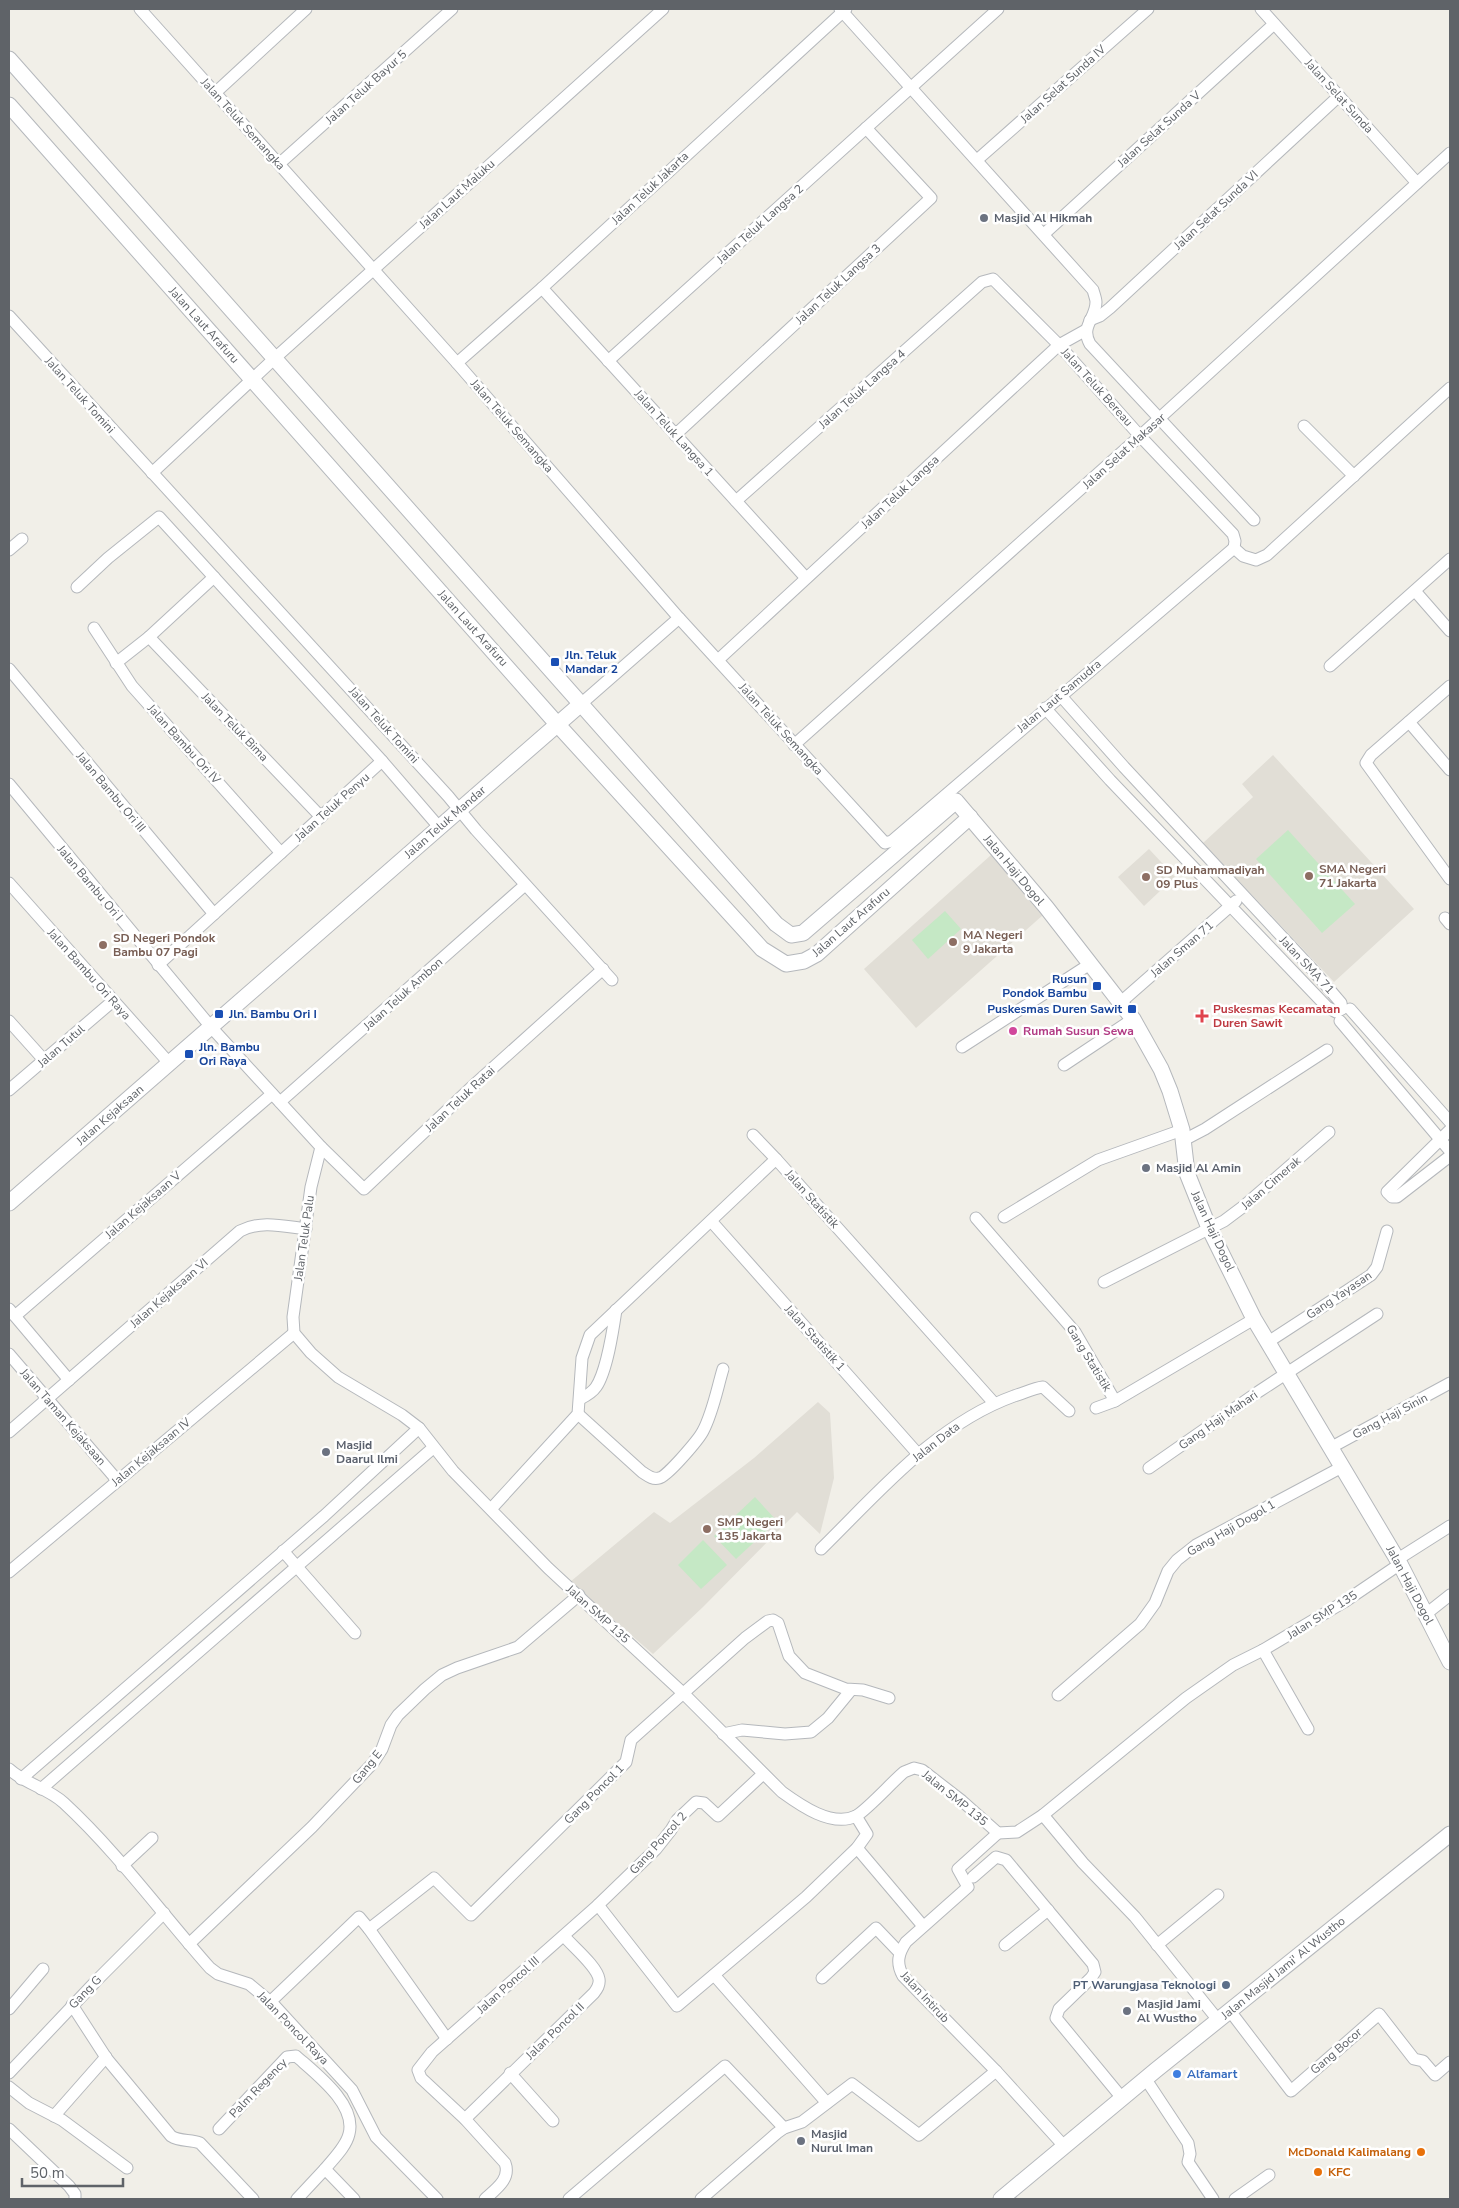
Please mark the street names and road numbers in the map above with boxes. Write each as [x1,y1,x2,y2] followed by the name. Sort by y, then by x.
[1016,41,1110,127] street label: Jalan Selat Sunda IV
[321,46,410,128] street label: Jalan Teluk Bayur 5
[1300,54,1377,137] street label: Jalan Selat Sunda
[197,74,289,173] street label: Jalan Teluk Semangka
[1113,87,1205,171] street label: Jalan Selat Sunda V
[607,148,692,229] street label: Jalan Teluk Jakarta
[415,156,498,233] street label: Jalan Laut Maluku
[1170,167,1262,254] street label: Jalan Selat Sunda VI
[713,181,807,268] street label: Jalan Teluk Langsa 2
[791,240,884,328] street label: Jalan Teluk Langsa 3
[165,282,243,367] street label: Jalan Laut Arafuru
[1057,344,1137,430] street label: Jalan Teluk Bereau
[815,346,909,433] street label: Jalan Teluk Langsa 4
[41,353,119,437] street label: Jalan Teluk Tomini
[466,375,557,476] street label: Jalan Teluk Semangka
[630,386,717,480] street label: Jalan Teluk Langsa 1
[1078,409,1169,493] street label: Jalan Selat Makasar
[857,452,942,533] street label: Jalan Teluk Langsa
[434,585,512,670] street label: Jalan Laut Arafuru
[1013,656,1104,737] street label: Jalan Laut Samudra
[735,679,827,778] street label: Jalan Teluk Semangka
[345,683,423,767] street label: Jalan Teluk Tomini
[197,688,272,765] street label: Jalan Teluk Bima
[143,700,225,788] street label: Jalan Bambu Ori IV
[72,748,149,836] street label: Jalan Bambu Ori III
[290,769,373,846] street label: Jalan Teluk Penyu
[400,782,490,863] street label: Jalan Teluk Mandar
[979,831,1048,909] street label: Jalan Haji Dogol
[53,841,126,924] street label: Jalan Bambu Ori I
[808,884,893,961] street label: Jalan Laut Arafuru
[1146,917,1217,981] street label: Jalan Sman 71
[43,924,134,1023] street label: Jalan Bambu Ori Raya
[1275,932,1338,997] street label: Jalan SMA 71
[359,954,446,1035] street label: Jalan Teluk Ambon
[33,1021,88,1072] street label: Jalan Tutul
[421,1063,498,1136] street label: Jalan Teluk Ratai
[72,1081,147,1149] street label: Jalan Kejaksaan
[1237,1152,1305,1214] street label: Jalan Cimerak
[781,1166,843,1232] street label: Jalan Statistik
[101,1167,185,1243] street label: Jalan Kejaksaan V
[1187,1187,1239,1274] street label: Jalan Haji Dogol
[290,1194,318,1283] street label: Jalan Teluk Palu
[126,1255,211,1332] street label: Jalan Kejaksaan VI
[1303,1267,1375,1323] street label: Gang Yayasan
[780,1301,849,1375] street label: Jalan Statistik 1
[1063,1321,1116,1395] street label: Gang Statistik
[16,1364,110,1469] street label: Jalan Taman Kejaksaan
[1175,1387,1261,1453] street label: Gang Haji Mahari
[1350,1390,1430,1442] street label: Gang Haji Sinin
[107,1414,194,1490] street label: Jalan Kejaksaan IV
[908,1418,963,1466] street label: Jalan Data
[1184,1496,1278,1560] street label: Gang Haji Dogol 1
[1382,1542,1438,1628] street label: Jalan Haji Dogol
[562,1581,633,1647] street label: Jalan SMP 135
[1283,1587,1360,1644] street label: Jalan SMP 135
[349,1747,385,1787] street label: Gang E
[560,1760,628,1828] street label: Gang Poncol 1
[918,1766,991,1829] street label: Jalan SMP 135
[626,1808,690,1878] street label: Gang Poncol 2
[1217,1913,1349,2024] street label: Jalan Masjid Jami' Al Wustho
[473,1953,543,2018] street label: Jalan Poncol III
[896,1967,953,2026] street label: Jalan Intirub
[65,1972,105,2012] street label: Gang G
[253,1987,332,2068] street label: Jalan Poncol Raya
[521,1999,588,2064] street label: Jalan Poncol II
[1307,2024,1366,2078] street label: Gang Bocor
[226,2054,291,2121] street label: Palm Regency

